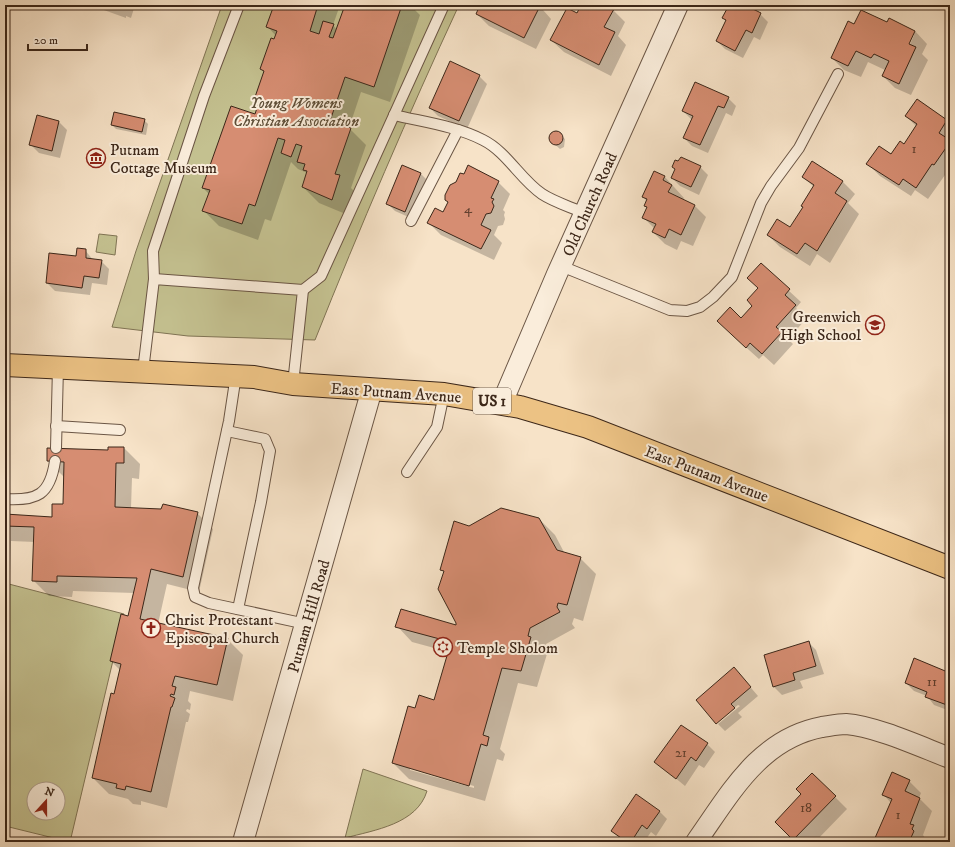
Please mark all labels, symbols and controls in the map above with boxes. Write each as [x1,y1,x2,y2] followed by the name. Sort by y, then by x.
[28,26,87,52] scale bar
[34,33,58,48] text: 20 m
[233,93,359,131] park label: Young Womens Christian Association
[110,140,217,178] place label: Putnam Cottage Museum
[911,140,917,158] house number: 1
[85,147,107,169] museum icon: Putnam Cottage Museum
[558,149,622,260] street label: Old Church Road
[464,200,473,218] house number: 4
[780,307,862,345] place label: Greenwich High School
[864,314,886,336] school or university icon: Greenwich High School
[330,378,462,408] street label: East Putnam Avenue
[473,388,511,414] road number: US 1
[642,441,772,507] street label: East Putnam Avenue
[283,558,335,675] street label: Putnam Hill Road
[165,610,280,648] place label: Christ Protestant Episcopal Church
[140,617,162,639] church icon: Christ Protestant Episcopal Church
[432,636,454,658] synagogue icon: Temple Sholom
[457,638,558,658] place label: Temple Sholom
[927,673,937,691] house number: 11
[675,744,687,762] house number: 21
[26,781,66,821] north arrow
[43,784,56,801] text: N
[800,799,812,817] house number: 18
[895,806,901,824] house number: 1

